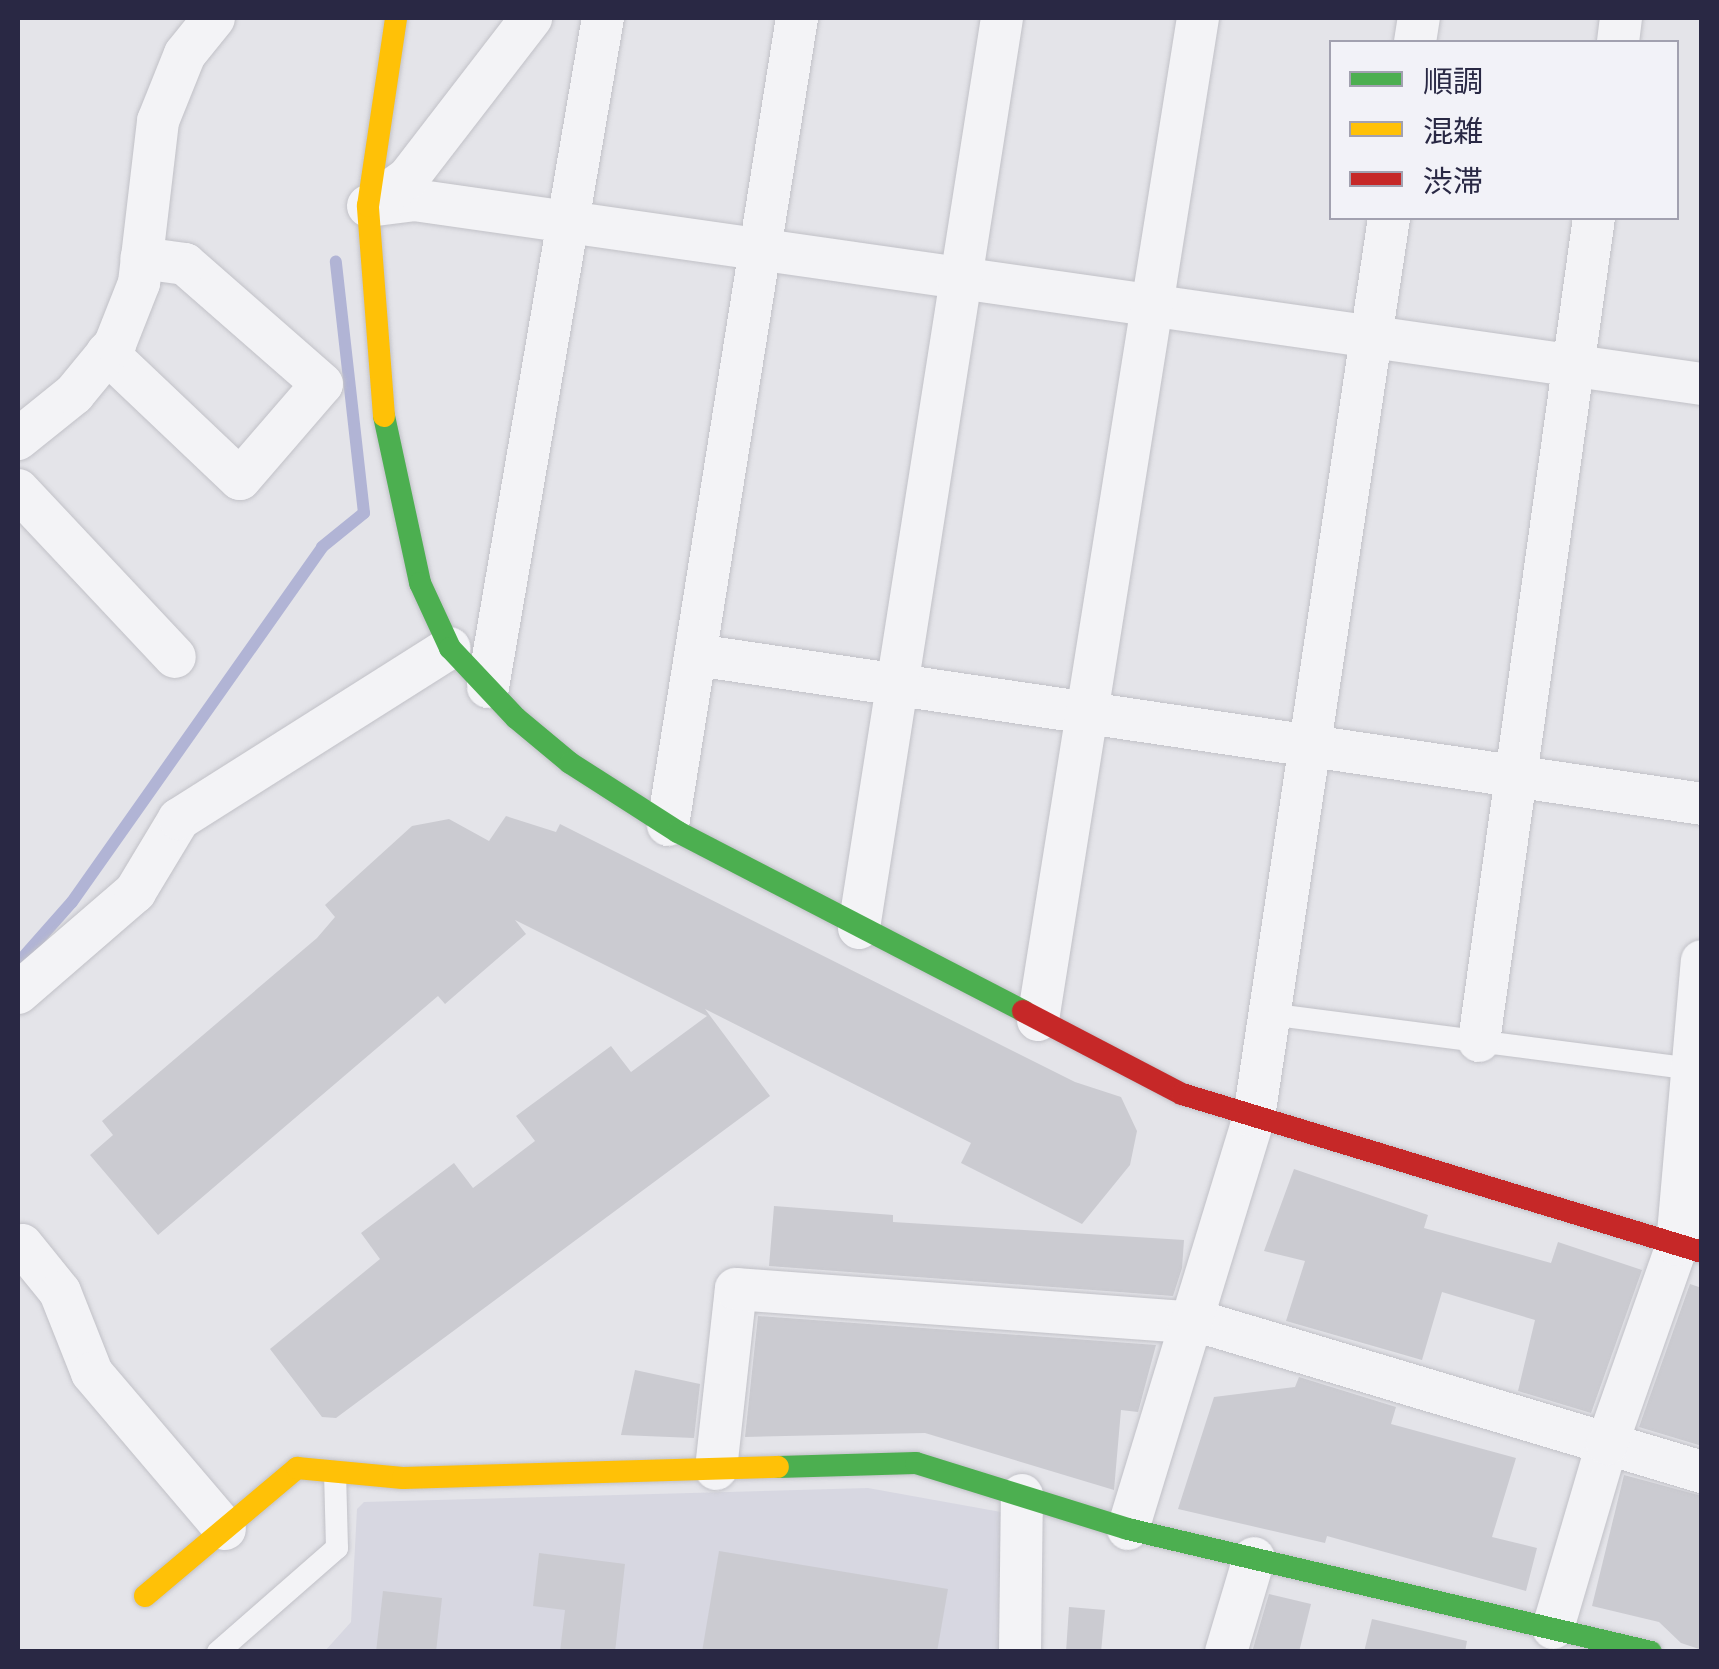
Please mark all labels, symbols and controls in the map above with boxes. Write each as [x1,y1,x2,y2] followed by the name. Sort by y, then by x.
[1329,40,1679,220] legend
[1423,61,1483,100] text: 順調
[1423,111,1483,150] text: 混雑
[1423,161,1483,200] text: 渋滞

